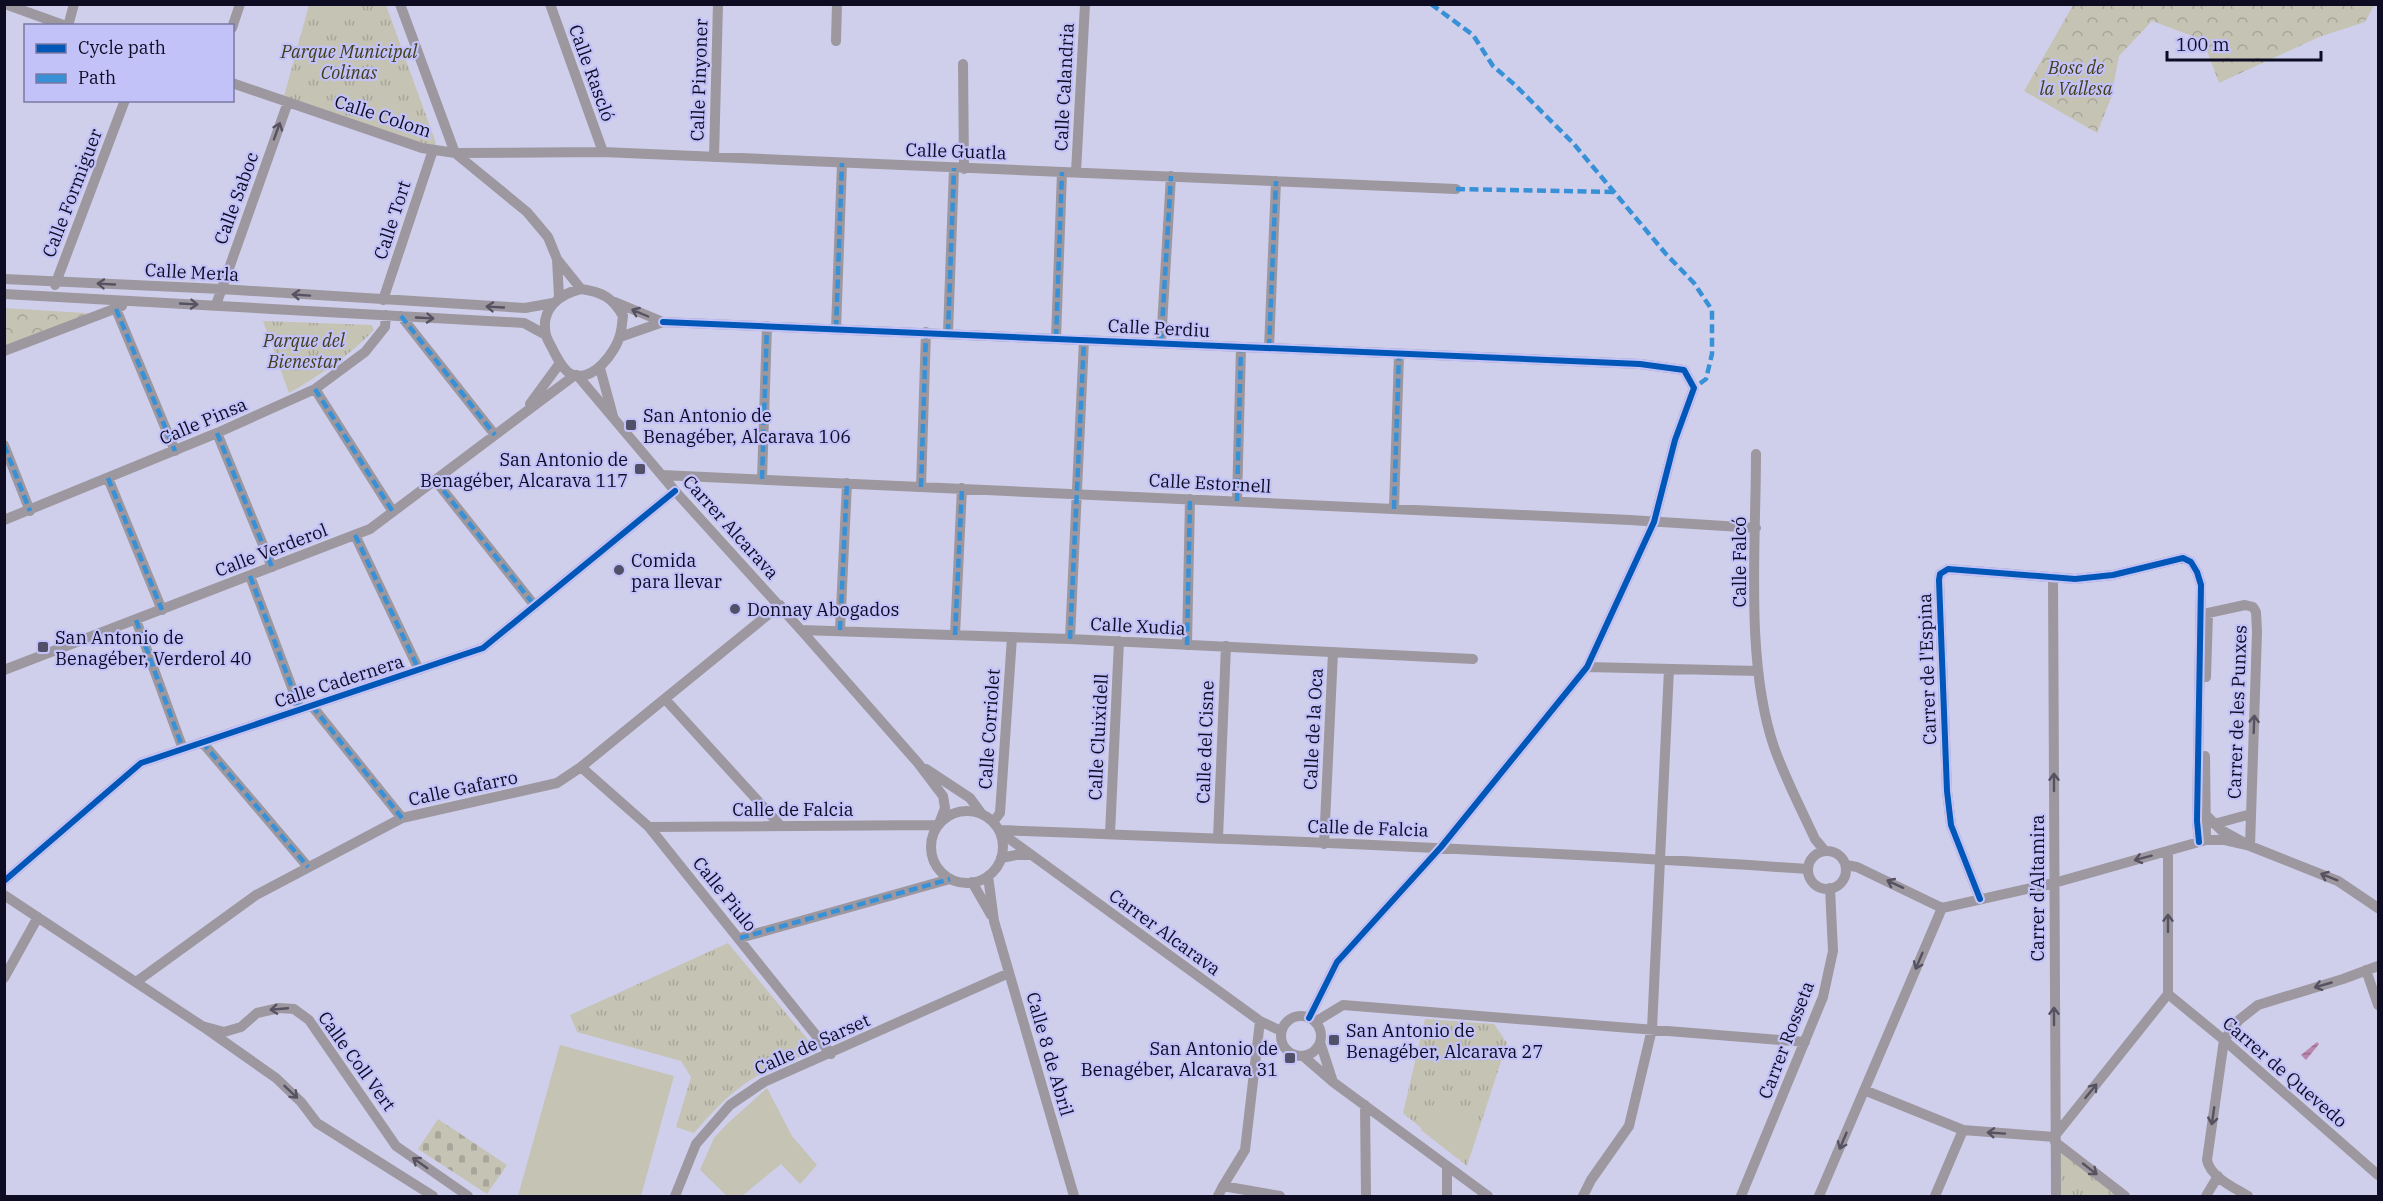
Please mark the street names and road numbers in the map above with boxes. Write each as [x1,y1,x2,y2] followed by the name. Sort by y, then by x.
[685,18,713,142] street label: Calle Pinyoner
[564,21,620,125] street label: Calle Rascló
[1049,22,1079,152] street label: Calle Calandria
[332,90,434,142] street label: Calle Colom
[37,125,107,261] street label: Calle Formiguer
[905,138,1007,164] street label: Calle Guatla
[209,149,263,247] street label: Calle Saboc
[368,178,416,262] street label: Calle Tort
[144,258,240,286] street label: Calle Merla
[1107,314,1211,342] street label: Calle Perdiu
[156,392,250,450] street label: Calle Pinsa
[1148,468,1272,498] street label: Calle Estornell
[678,470,784,584] street label: Carrer Alcarava
[1728,517,1751,608] street label: Calle Falcó
[211,518,331,582] street label: Calle Verderol
[1913,593,1941,745] street label: Carrer de l'Espina
[1090,612,1186,640] street label: Calle Xudia
[2222,625,2252,799] street label: Carrer de les Punxes
[271,649,407,713] street label: Calle Cadernera
[1298,667,1328,791] street label: Calle de la Oca
[973,668,1005,790] street label: Calle Corriolet
[1083,673,1113,801] street label: Calle Cluixidell
[1191,680,1219,804] street label: Calle del Cisne
[406,765,520,811] street label: Calle Gafarro
[732,798,854,821] street label: Calle de Falcia
[1307,814,1429,842] street label: Calle de Falcia
[2026,814,2049,962] street label: Carrer d'Altamira
[688,852,762,936] street label: Calle Piulo
[1105,884,1225,980] street label: Carrer Alcarava
[1753,978,1819,1102] street label: Carrer Rosseta
[1021,989,1079,1119] street label: Calle 8 de Abril
[313,1007,401,1115] street label: Calle Coll Vert
[751,1008,873,1080] street label: Calle de Sarset
[2218,1012,2352,1132] street label: Carrer de Quevedo

